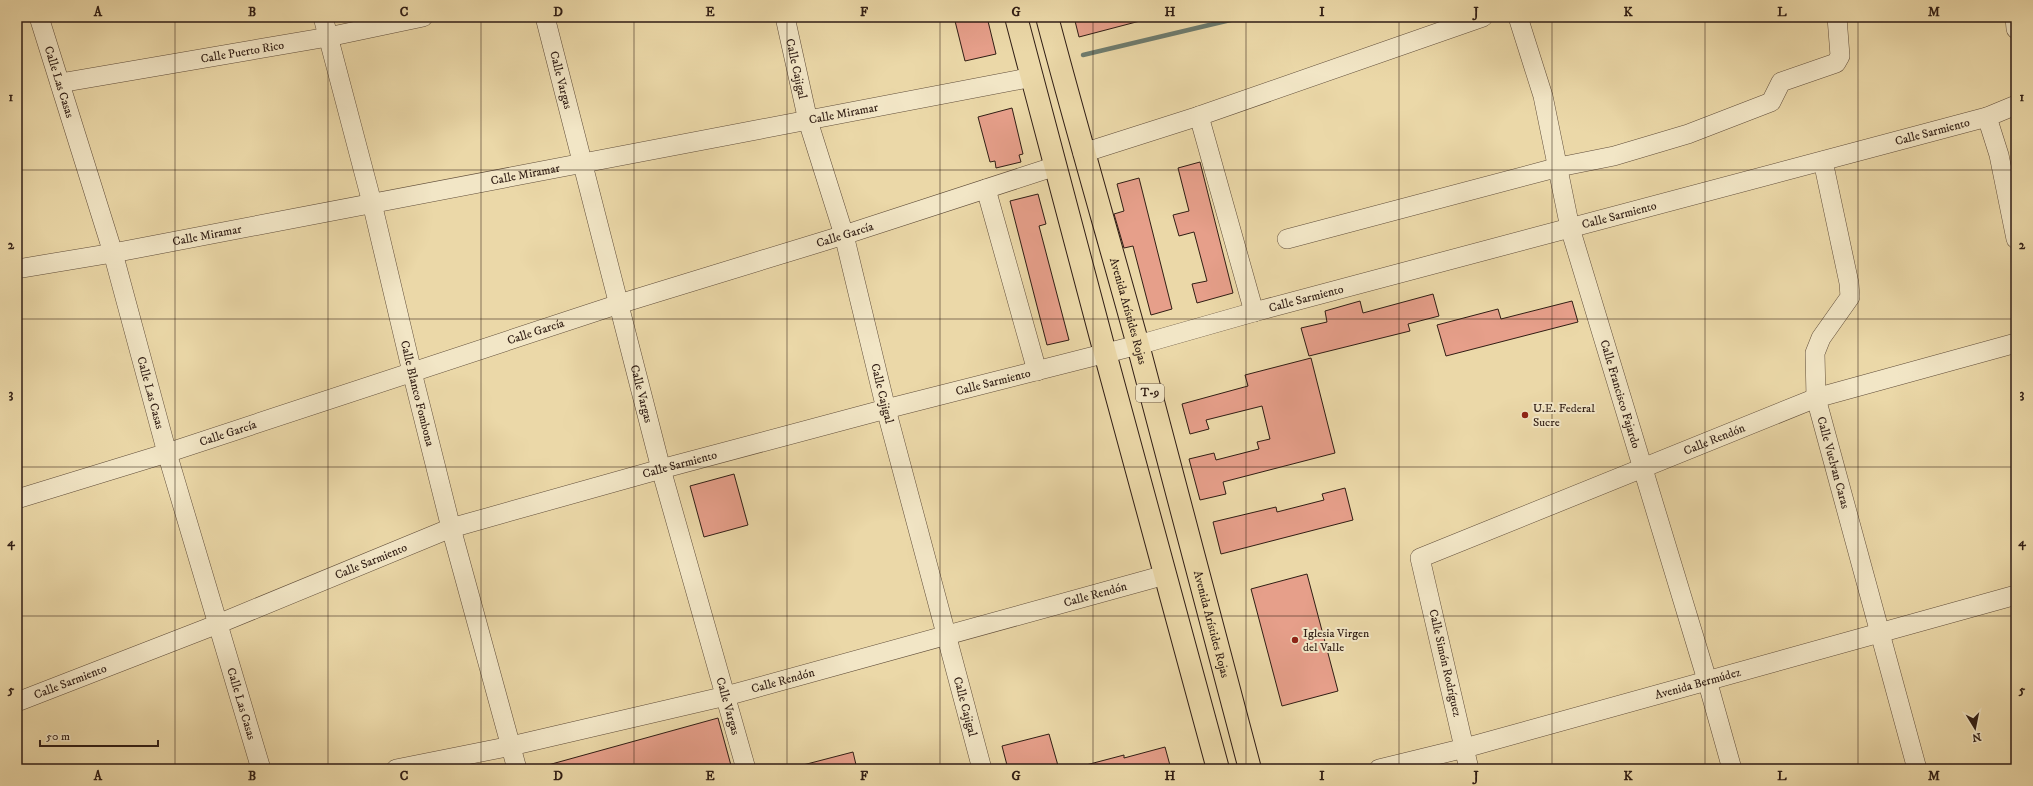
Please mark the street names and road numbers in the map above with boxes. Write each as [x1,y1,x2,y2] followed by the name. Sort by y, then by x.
[199,37,285,66] street label: Calle Puerto Rico
[782,37,810,101] street label: Calle Cajigal
[41,44,78,120] street label: Calle Las Casas
[547,49,576,111] street label: Calle Vargas
[808,99,880,127] street label: Calle Miramar
[1893,114,1971,149] street label: Calle Sarmiento
[489,160,562,188] street label: Calle Miramar
[1580,198,1658,232] street label: Calle Sarmiento
[814,218,876,251] street label: Calle García
[171,221,243,249] street label: Calle Miramar
[1106,256,1150,366] street label: Avenida Arístides Rojas
[1267,281,1345,315] street label: Calle Sarmiento
[505,315,567,348] street label: Calle García
[1597,338,1644,450] street label: Calle Francisco Fajardo
[397,339,438,449] street label: Calle Blanco Fombona
[134,355,168,431] street label: Calle Las Casas
[868,362,897,425] street label: Calle Cajigal
[627,363,656,424] street label: Calle Vargas
[954,365,1032,399] street label: Calle Sarmiento
[1136,384,1164,402] road number: T-9
[1814,415,1853,510] street label: Calle Vuelvan Caras
[197,416,259,449] street label: Calle García
[1681,420,1748,458] street label: Calle Rendón
[641,447,719,481] street label: Calle Sarmiento
[333,539,409,583] street label: Calle Sarmiento
[1190,569,1233,679] street label: Avenida Arístides Rojas
[1062,578,1129,610] street label: Calle Rendón
[1425,608,1465,718] street label: Calle Simón Rodríguez
[32,660,109,702] street label: Calle Sarmiento
[749,664,817,696] street label: Calle Rendón
[1653,664,1742,702] street label: Avenida Bermúdez
[224,666,259,741] street label: Calle Las Casas
[713,675,743,737] street label: Calle Vargas
[950,675,981,739] street label: Calle Cajigal

